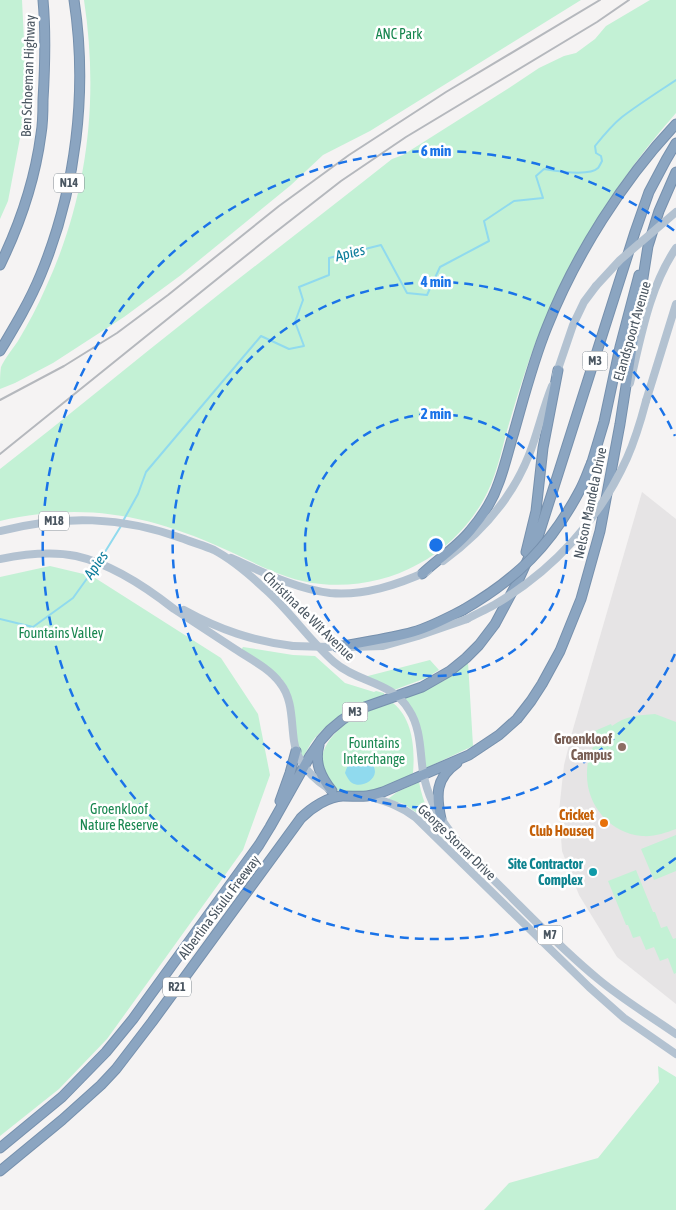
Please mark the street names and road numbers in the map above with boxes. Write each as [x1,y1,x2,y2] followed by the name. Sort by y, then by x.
[18,14,38,137] street label: Ben Schoeman Highway
[54,174,84,192] road number: N14
[610,279,654,383] street label: Elandspoort Avenue
[582,352,608,371] road number: M3
[570,446,610,560] street label: Nelson Mandela Drive
[39,512,69,530] road number: M18
[260,568,358,664] street label: Christina de Wit Avenue
[342,702,368,722] road number: M3
[415,801,499,883] street label: George Storrar Drive
[175,852,263,962] street label: Albertina Sisulu Freeway
[538,926,562,944] road number: M7
[163,978,191,996] road number: R21

